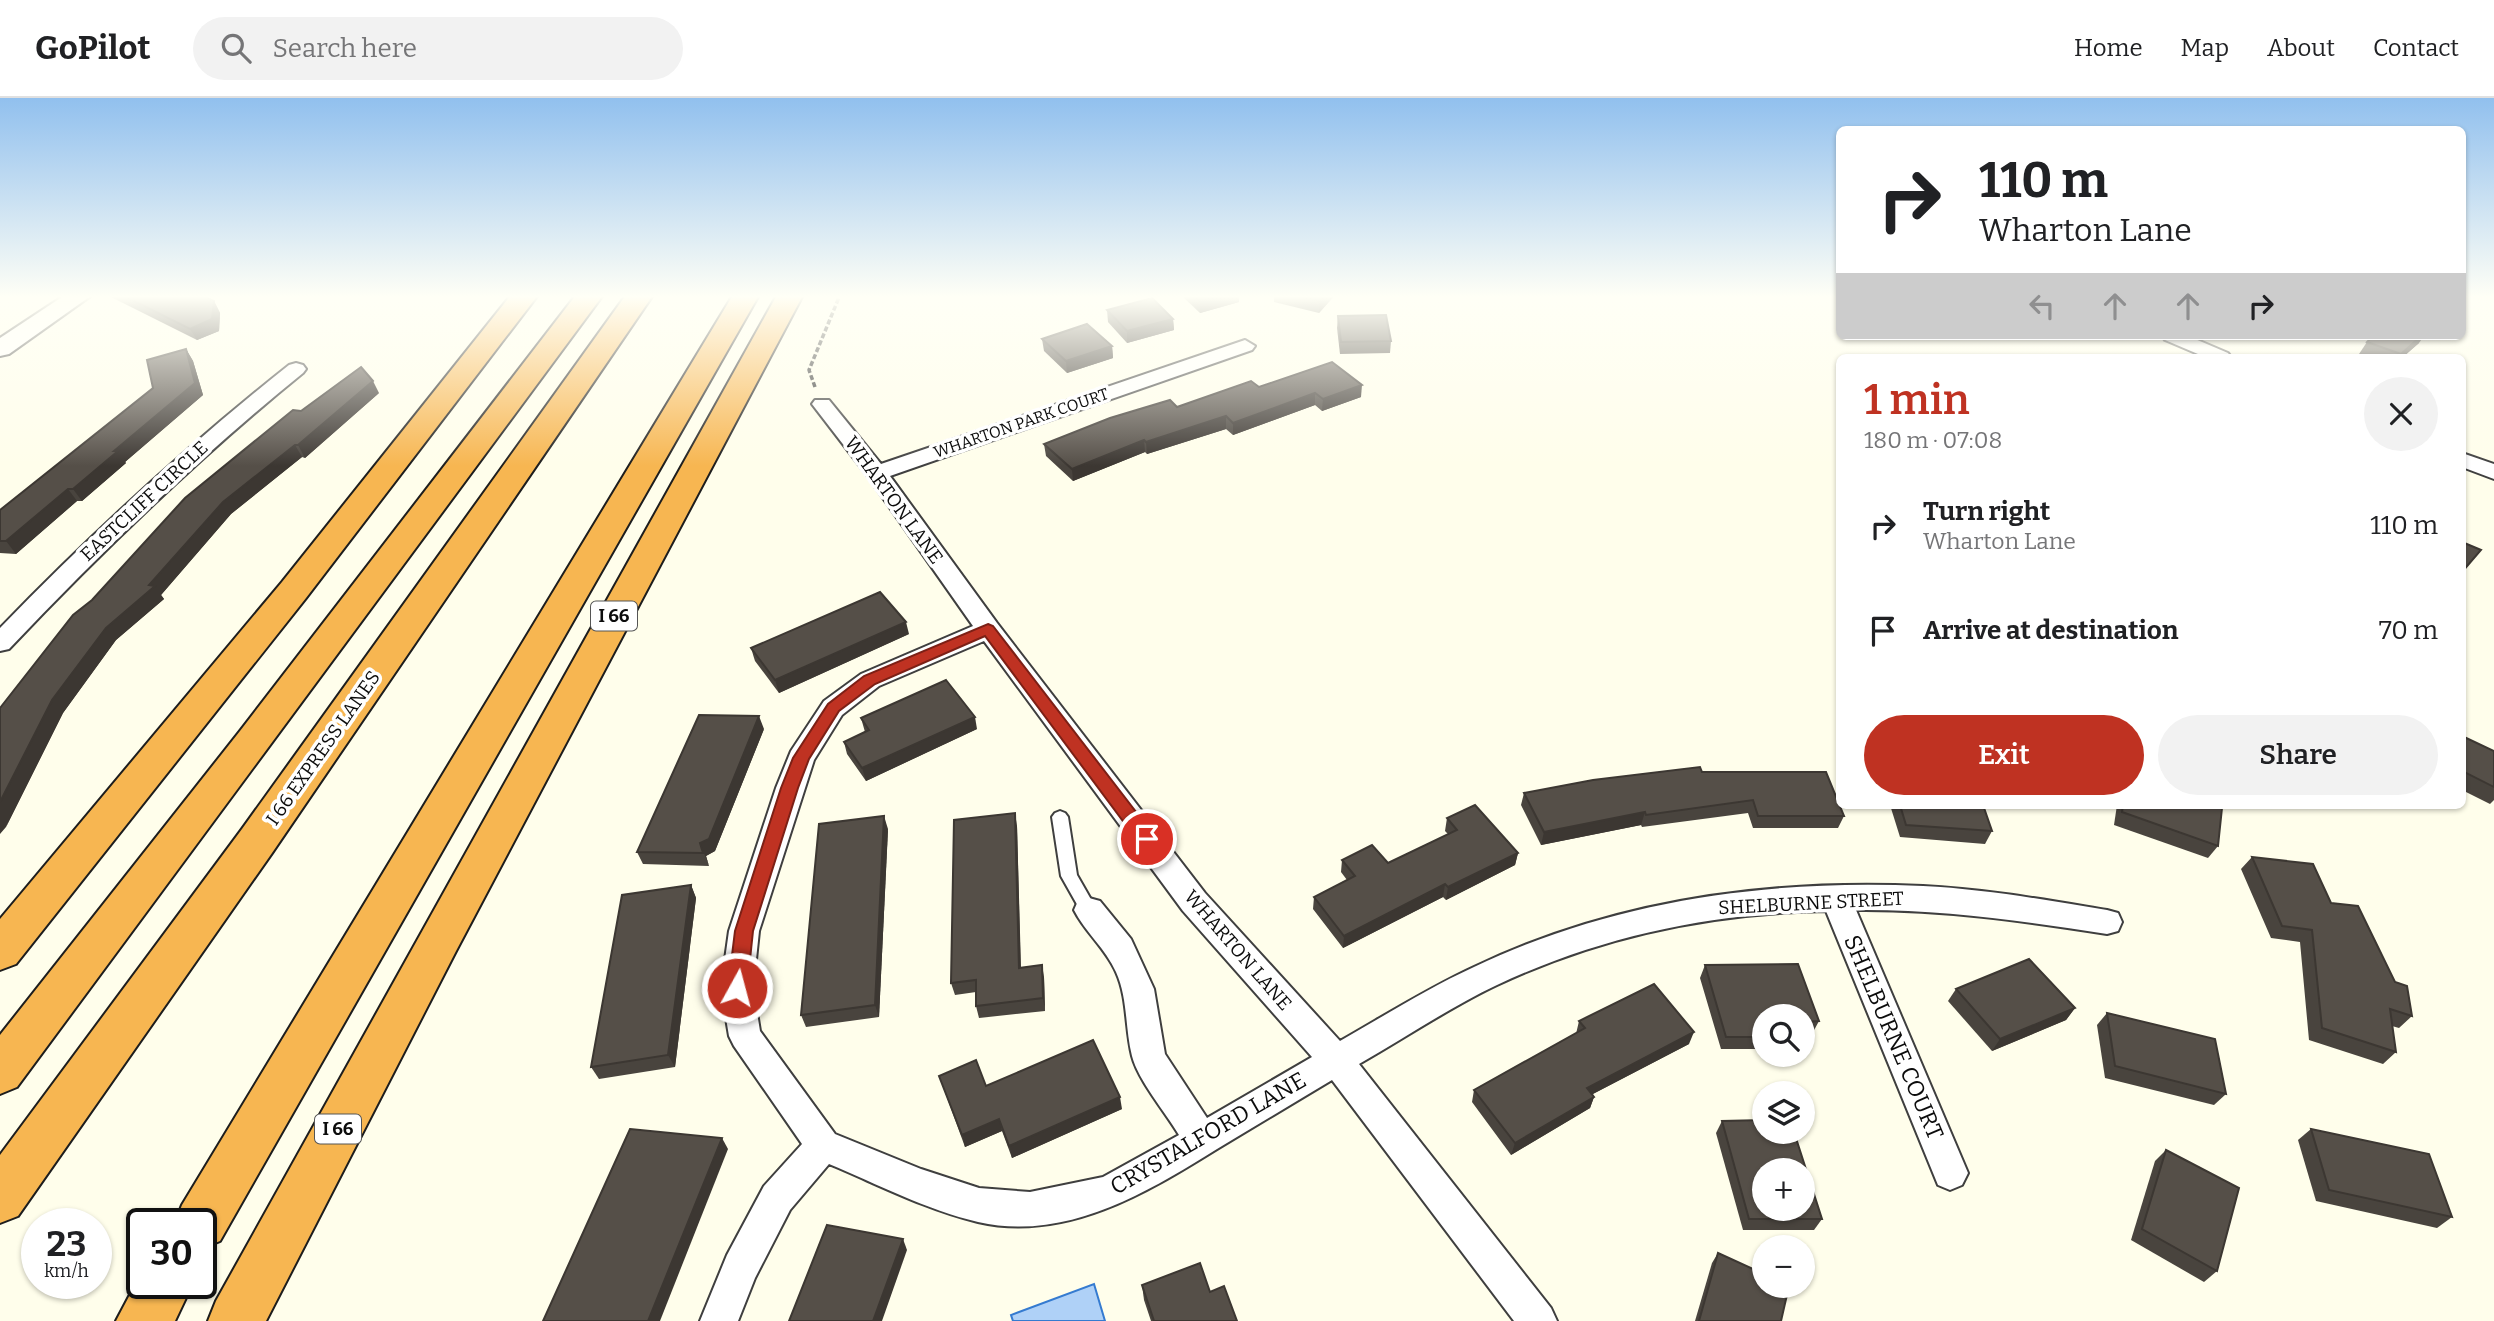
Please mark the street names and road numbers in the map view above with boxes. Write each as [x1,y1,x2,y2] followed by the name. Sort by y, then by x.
[931,384,1111,462] street label: WHARTON PARK COURT
[840,432,948,568] street label: WHARTON LANE
[76,436,212,566] street label: EASTCLIFF CIRCLE
[591,602,637,630] road number: I 66
[261,666,385,830] street label: I 66 EXPRESS LANES
[1179,885,1297,1015] street label: WHARTON LANE
[1718,887,1904,919] street label: SHELBURNE STREET
[1838,931,1950,1143] street label: SHELBURNE COURT
[1105,1065,1311,1201] street label: CRYSTALFORD LANE
[315,1114,361,1144] road number: I 66

